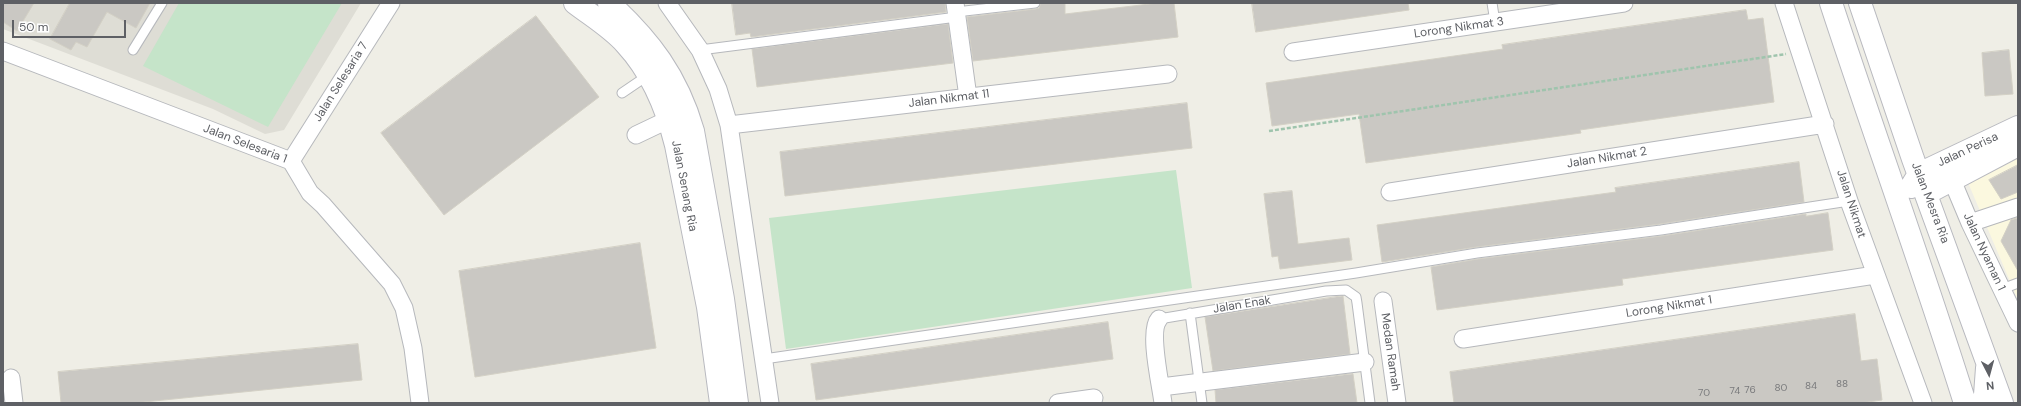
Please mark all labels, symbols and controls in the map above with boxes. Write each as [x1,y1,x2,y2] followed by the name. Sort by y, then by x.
[14,12,128,38] scale bar
[1413,15,1505,41] street label: Lorong Nikmat 3
[19,19,48,35] text: 50 m
[311,40,371,124] street label: Jalan Selesaria 7
[908,87,990,111] street label: Jalan Nikmat 11
[201,121,289,167] street label: Jalan Selesaria 1
[1935,130,2001,170] street label: Jalan Perisa
[668,139,700,233] street label: Jalan Senang Ria
[1566,145,1648,171] street label: Jalan Nikmat 2
[1908,161,1952,245] street label: Jalan Mesra Ria
[1833,168,1869,240] street label: Jalan Nikmat
[1960,211,2008,293] street label: Jalan Nyaman 1
[1212,293,1272,317] street label: Jalan Enak
[1625,293,1713,321] street label: Lorong Nikmat 1
[1377,312,1403,392] street label: Medan Ramah
[1969,354,2009,394] north arrow
[1836,378,1848,390] house number: 88
[1986,379,1995,393] text: N
[1805,380,1817,392] house number: 84
[1775,382,1787,394] house number: 80
[1744,384,1756,396] house number: 76
[1730,385,1740,397] house number: 74
[1698,387,1710,399] house number: 70

